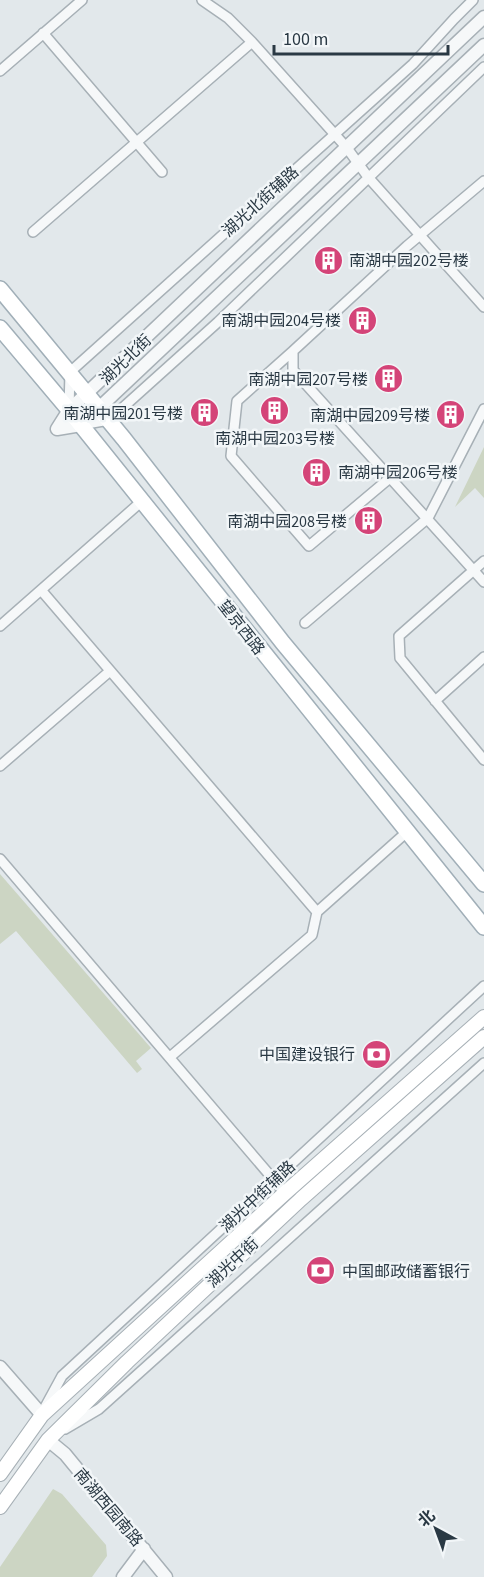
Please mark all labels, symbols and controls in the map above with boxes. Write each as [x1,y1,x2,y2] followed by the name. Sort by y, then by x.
[274,18,448,56] scale bar
[283,27,328,52] text: 100 m
[218,161,304,242] street label: 湖光北街辅路
[312,244,344,276] building icon: 南湖中园202号楼
[349,250,469,272] place label: 南湖中园202号楼
[346,304,378,336] building icon: 南湖中园204号楼
[221,310,341,332] place label: 南湖中园204号楼
[95,330,156,390] street label: 湖光北街
[373,363,405,395] building icon: 南湖中园207号楼
[248,369,368,391] place label: 南湖中园207号楼
[259,394,291,426] building icon: 南湖中园203号楼
[188,397,220,429] building icon: 南湖中园201号楼
[435,399,467,431] building icon: 南湖中园209号楼
[63,403,183,425] place label: 南湖中园201号楼
[310,405,430,427] place label: 南湖中园209号楼
[215,428,335,450] place label: 南湖中园203号楼
[301,456,333,488] building icon: 南湖中园206号楼
[338,462,458,484] place label: 南湖中园206号楼
[352,505,384,537] building icon: 南湖中园208号楼
[227,511,347,533] place label: 南湖中园208号楼
[213,596,270,660] street label: 望京西路
[360,1038,392,1070] bank icon: 中国建设银行
[259,1044,355,1066] place label: 中国建设银行
[215,1156,300,1238] street label: 湖光中街辅路
[202,1233,264,1293] street label: 湖光中街
[305,1255,337,1287] bank icon: 中国邮政储蓄银行
[342,1261,470,1283] place label: 中国邮政储蓄银行
[69,1464,148,1551] street label: 南湖西园南路
[406,1499,466,1559] north arrow
[414,1505,440,1532] text: 北

